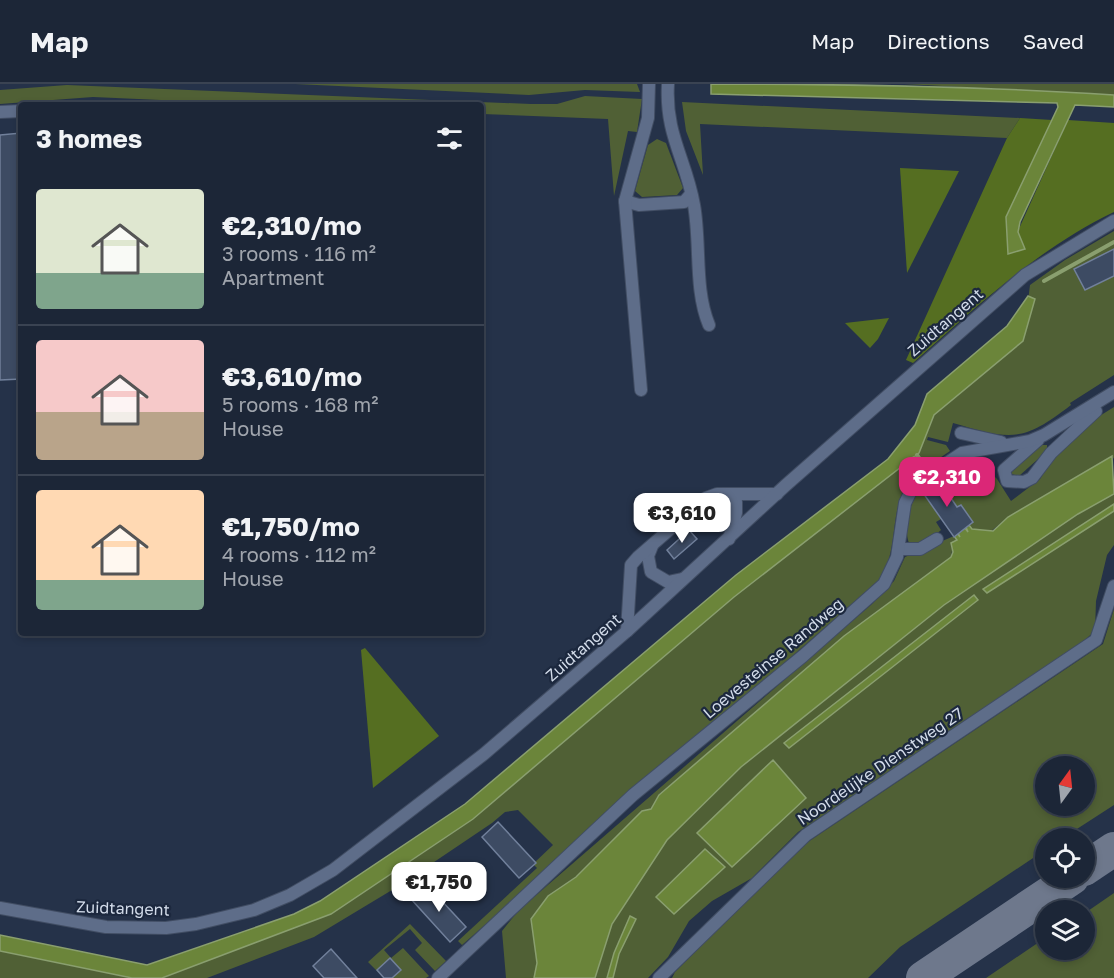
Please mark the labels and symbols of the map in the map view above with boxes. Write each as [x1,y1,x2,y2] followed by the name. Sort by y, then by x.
[903,284,987,360] street label: Zuidtangent
[898,457,996,508] pin: €2,310
[633,493,731,544] pin: €3,610
[699,593,847,723] street label: Loevesteinse Randweg
[541,609,625,685] street label: Zuidtangent
[793,703,967,829] street label: Noordelijke Dienstweg 27
[1035,756,1095,816] north arrow
[390,862,488,913] pin: €1,750
[76,896,170,920] street label: Zuidtangent

